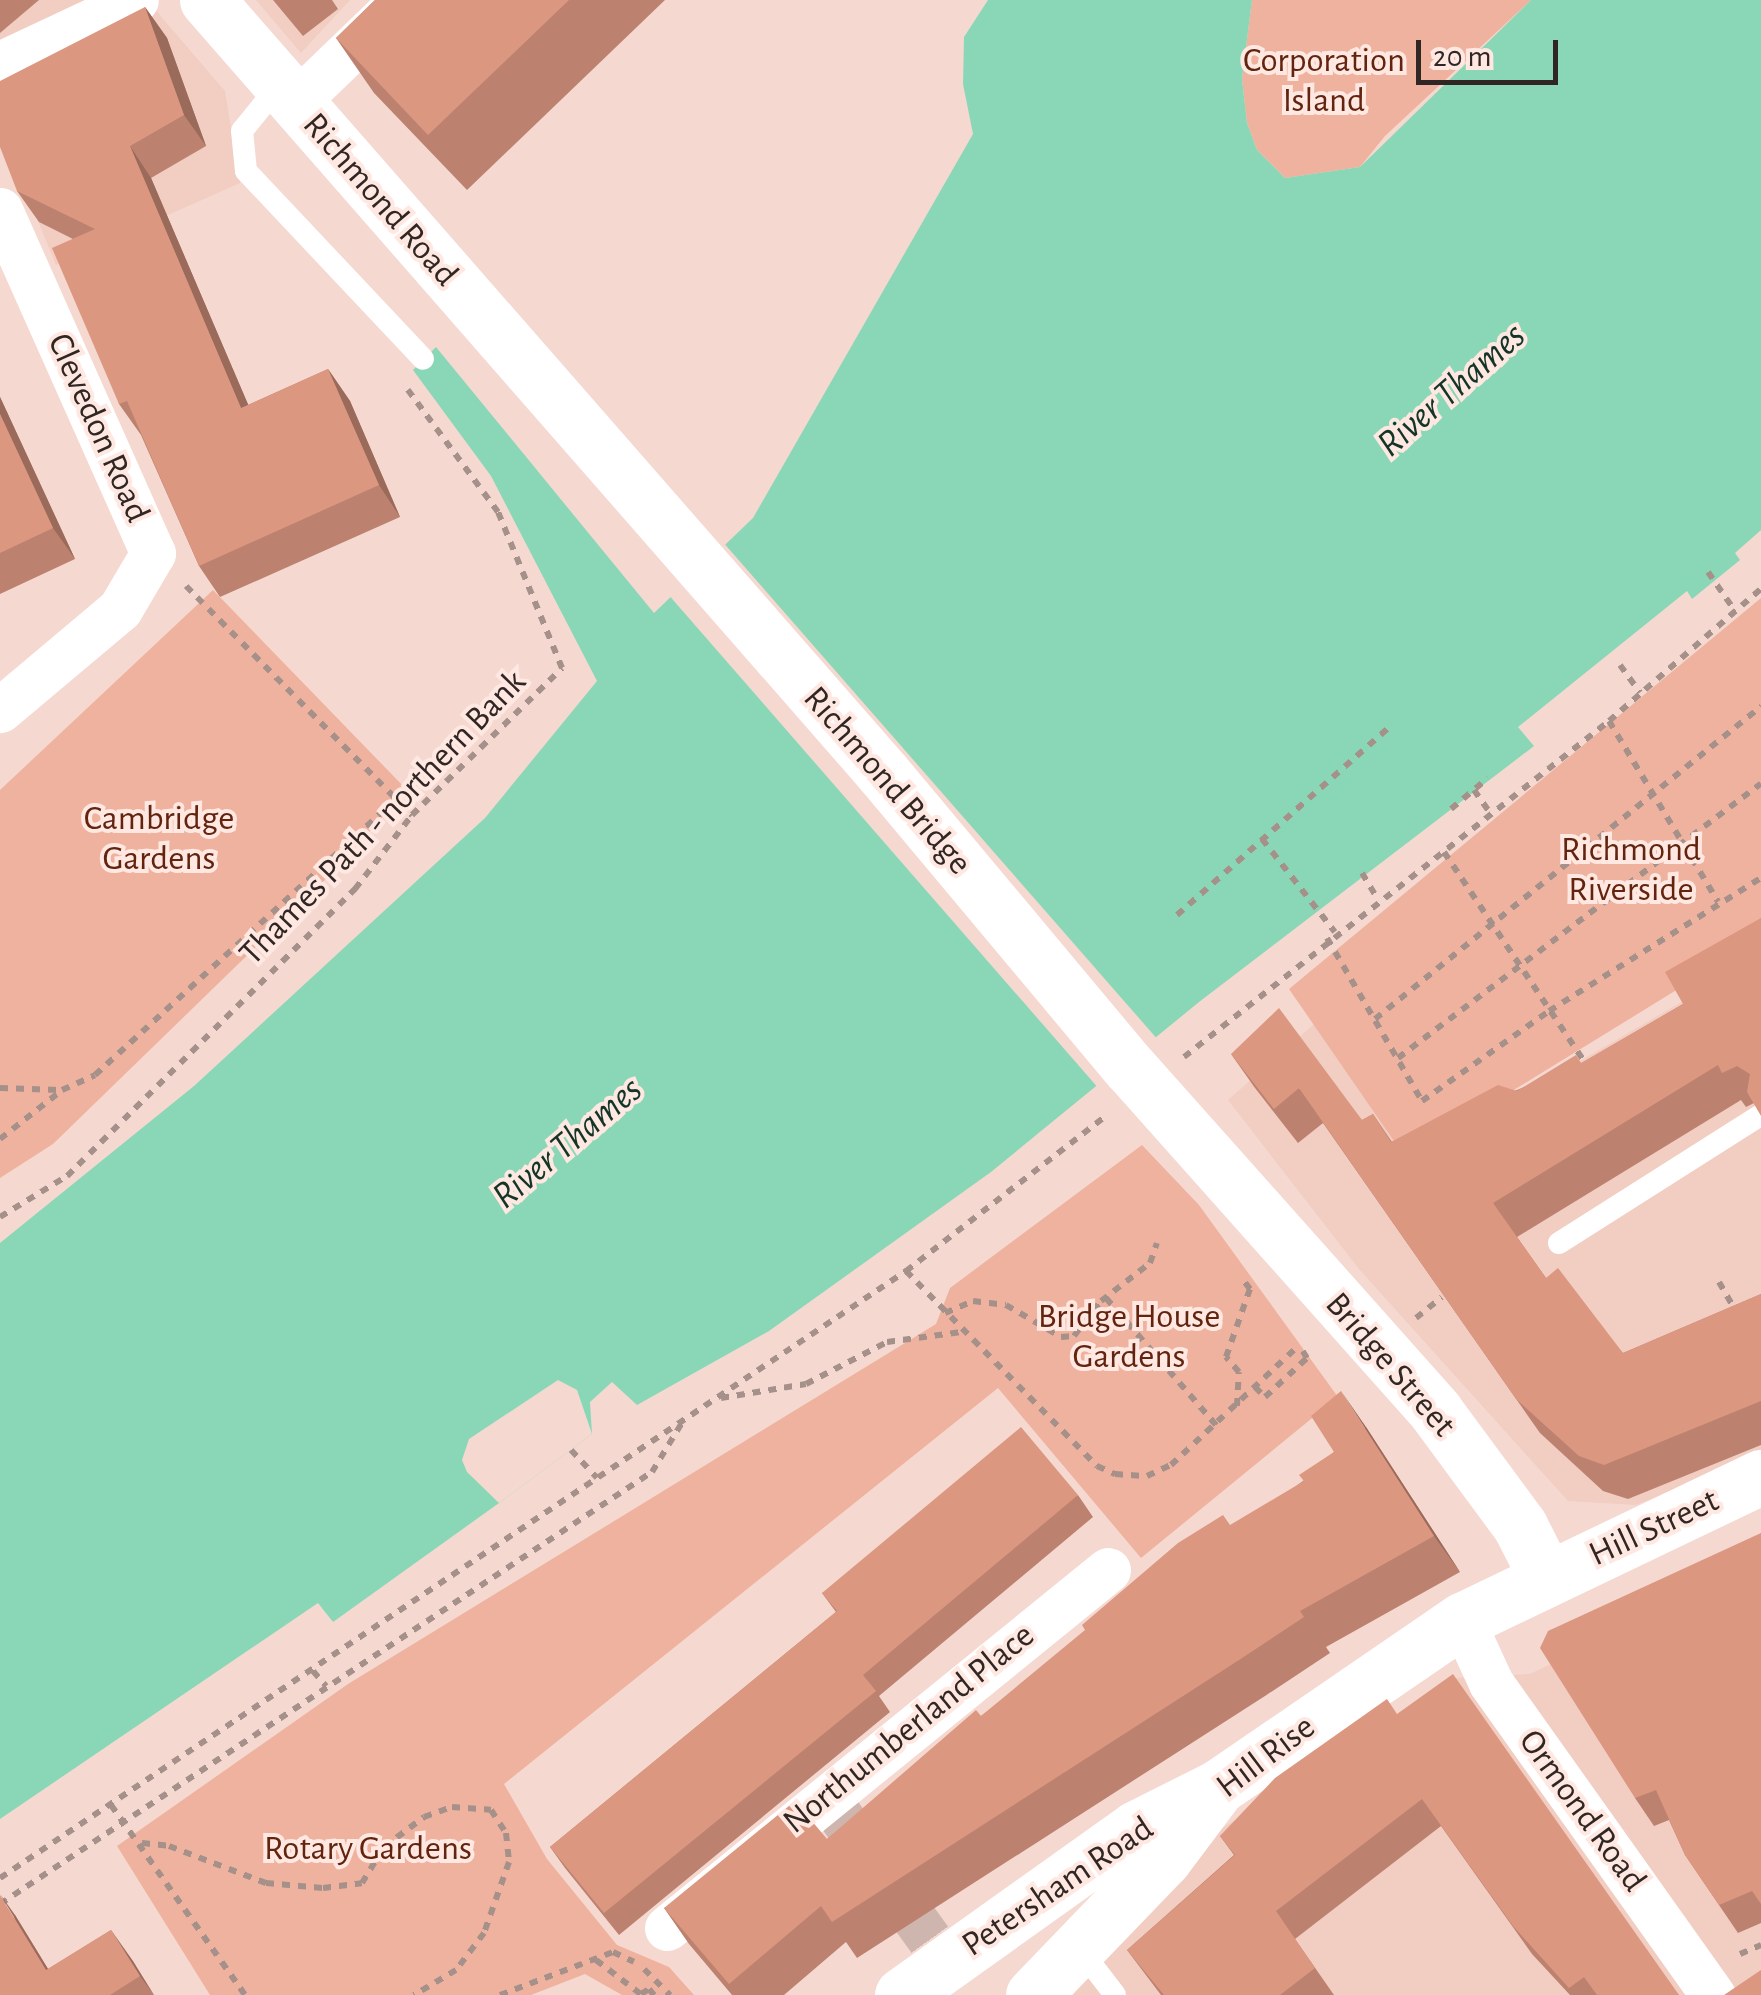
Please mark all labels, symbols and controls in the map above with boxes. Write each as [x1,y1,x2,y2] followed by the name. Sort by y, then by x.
[1421,20,1564,82] scale bar
[1243,40,1405,122] park label: Corporation Island
[1433,42,1491,72] text: 20 m
[293,105,467,295] street label: Richmond Road
[1369,314,1535,468] water label: River Thames
[38,327,158,529] street label: Clevedon Road
[231,662,535,974] street label: Thames Path - northern Bank
[794,678,980,884] street label: Richmond Bridge
[84,798,234,880] park label: Cambridge Gardens
[1561,829,1701,911] park label: Richmond Riverside
[484,1068,652,1220] water label: River Thames
[1316,1284,1464,1446] street label: Bridge Street
[1038,1296,1220,1378] park label: Bridge House Gardens
[1583,1480,1725,1576] street label: Hill Street
[775,1615,1043,1843] street label: Northumberland Place
[1208,1706,1324,1808] street label: Hill Rise
[1509,1722,1655,1900] street label: Ormond Road
[955,1808,1161,1966] street label: Petersham Road
[264,1828,472,1870] park label: Rotary Gardens

